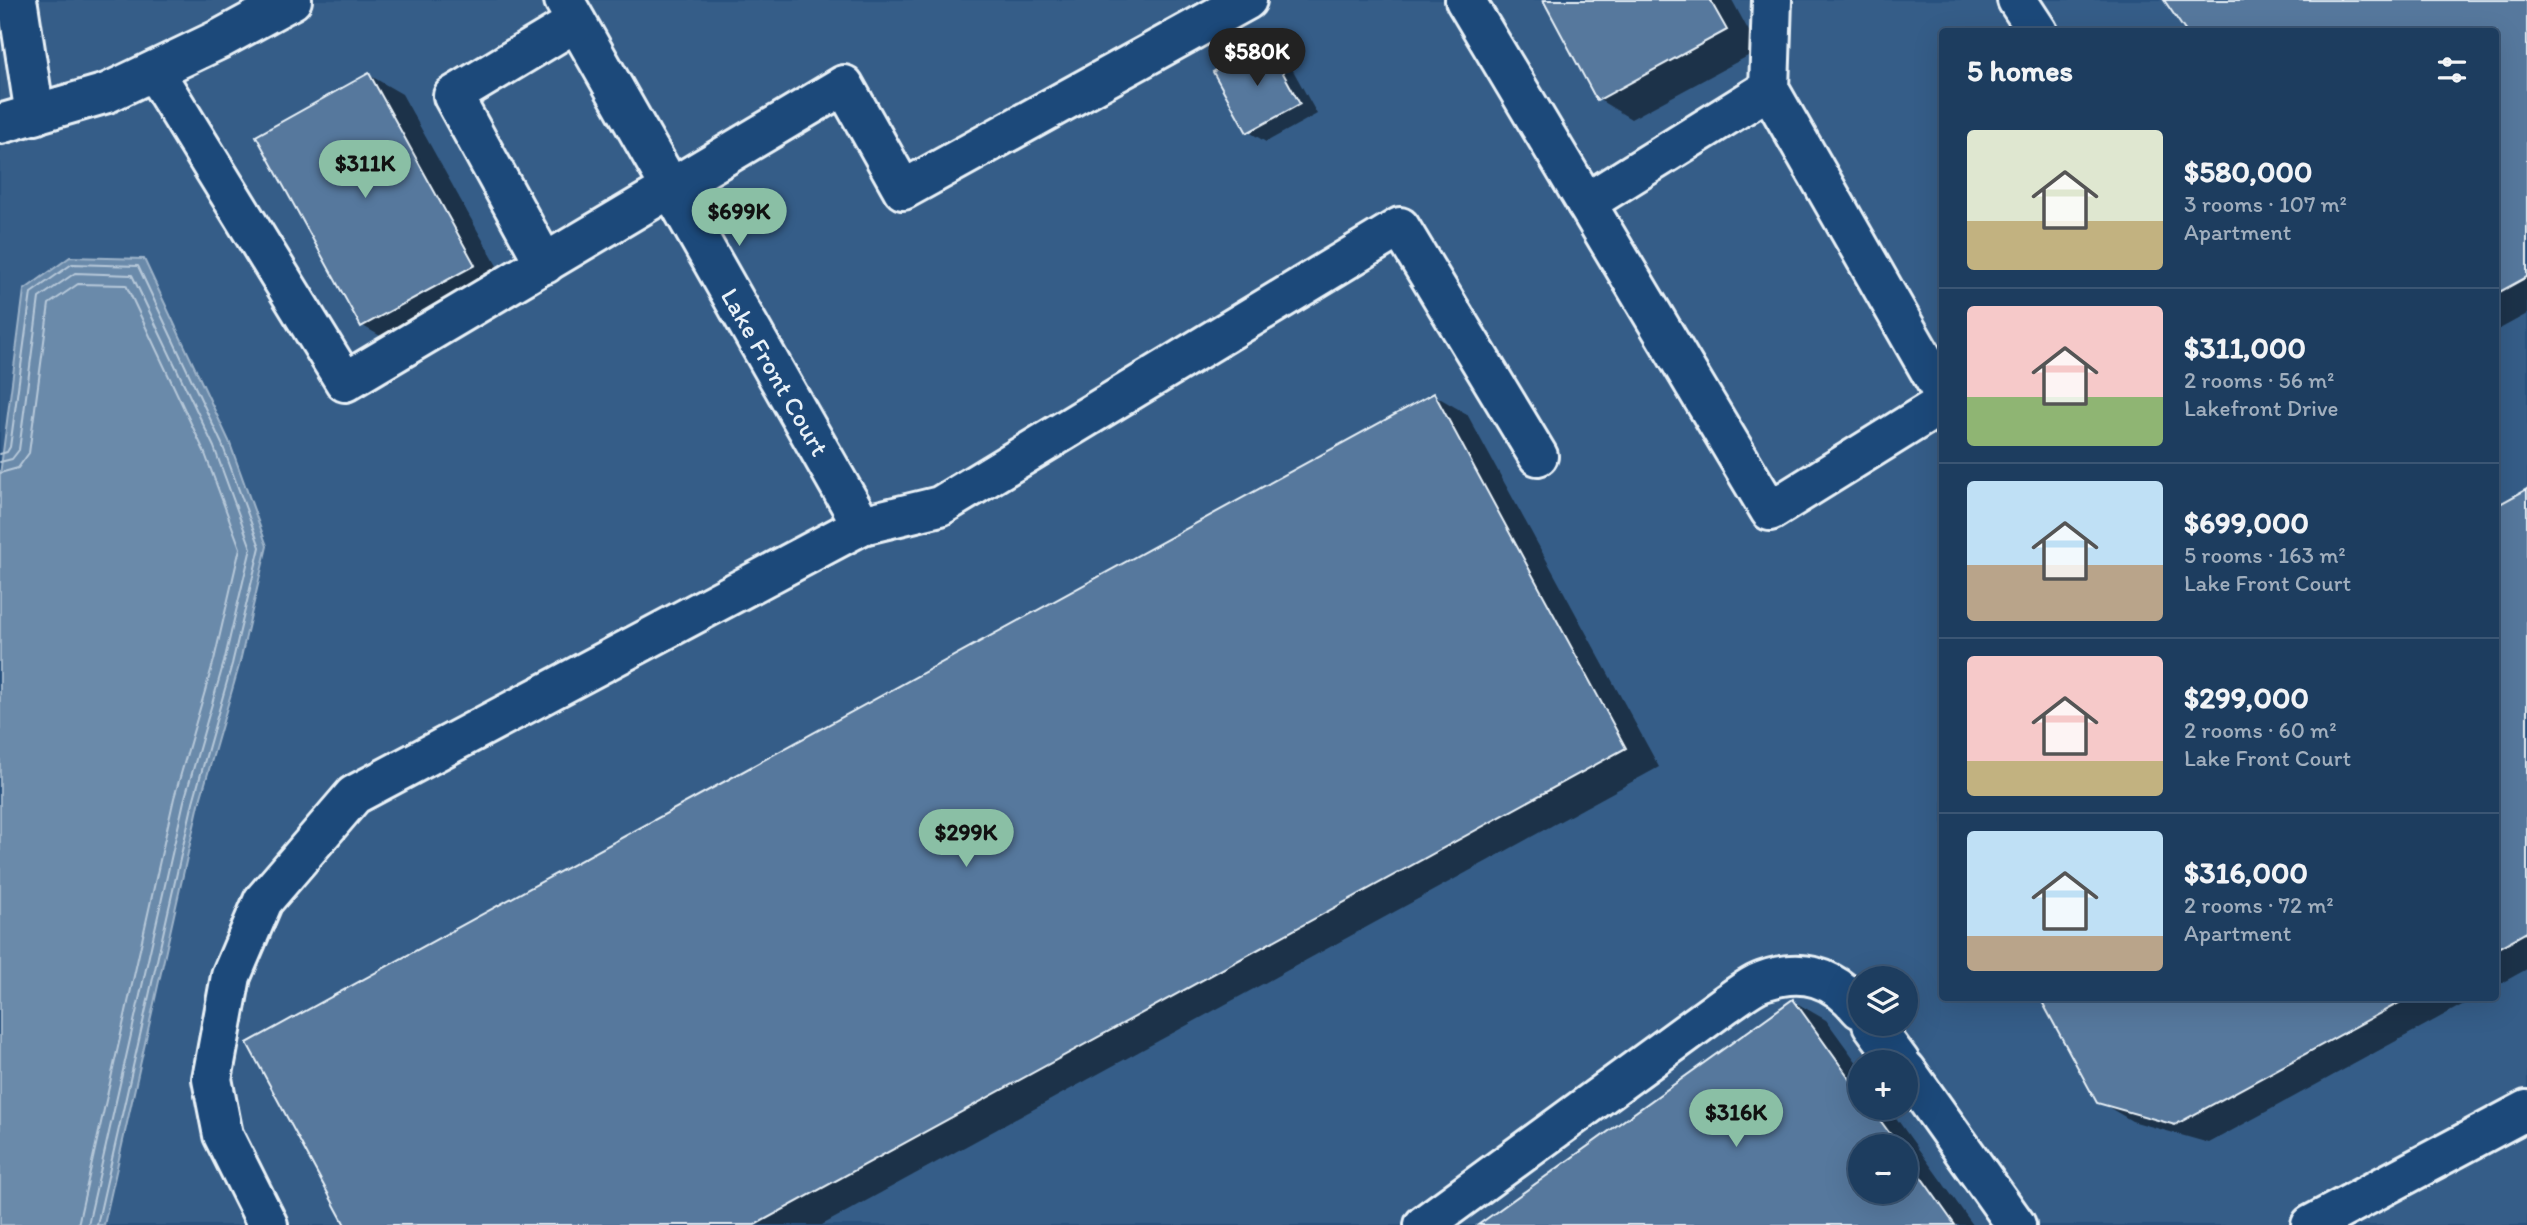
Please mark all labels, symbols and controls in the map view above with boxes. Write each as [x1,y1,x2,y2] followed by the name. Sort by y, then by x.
[1208,28,1306,88] pin: $580K
[1224,37,1290,65] text: $580K
[2433,51,2471,89] icon: filters
[1967,52,2073,89] text: 5 homes
[316,140,414,200] pin: $311K
[335,149,395,177] text: $311K
[2184,153,2312,190] text: $580,000
[2023,158,2107,242] icon: home
[690,188,788,248] pin: $699K
[2184,190,2347,218] text: 3 rooms · 107 m²
[708,197,770,225] text: $699K
[2184,218,2291,246] text: Apartment
[714,282,836,462] street label: Lake Front Court
[2184,329,2306,366] text: $311,000
[2023,334,2107,418] icon: home
[2184,366,2335,394] text: 2 rooms · 56 m²
[2184,394,2339,422] text: Lakefront Drive
[2184,504,2309,541] text: $699,000
[2023,509,2107,593] icon: home
[2184,541,2346,569] text: 5 rooms · 163 m²
[2184,569,2351,597] text: Lake Front Court
[2184,679,2309,716] text: $299,000
[2023,684,2107,768] icon: home
[2184,716,2337,744] text: 2 rooms · 60 m²
[2184,744,2351,772] text: Lake Front Court
[917,810,1015,869] pin: $299K
[935,818,997,846] text: $299K
[2184,854,2308,891] text: $316,000
[2023,859,2107,943] icon: home
[2184,891,2334,919] text: 2 rooms · 72 m²
[2184,919,2291,947] text: Apartment
[1848,966,1918,1204] map controls
[1848,966,1918,1036] button: layers
[1848,1050,1918,1120] button: +
[1687,1090,1785,1149] pin: $316K
[1705,1098,1767,1126] text: $316K
[1848,1134,1918,1204] button: −

